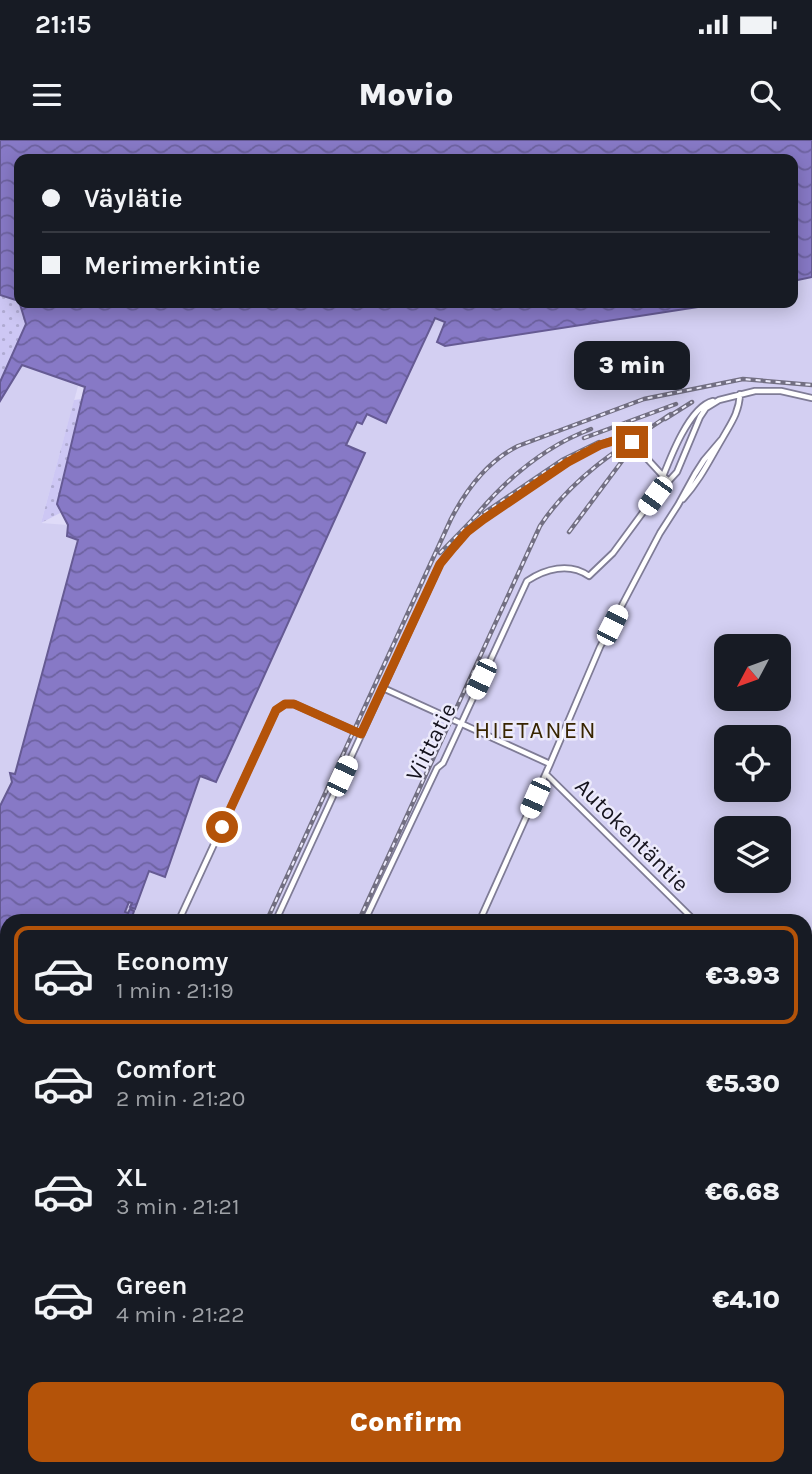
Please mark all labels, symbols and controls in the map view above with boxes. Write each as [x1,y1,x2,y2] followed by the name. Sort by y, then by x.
[35,9,91,40] text: 21:15
[28,76,66,114] icon: menu
[358,76,454,113] text: Movio
[746,76,784,114] icon: search
[84,183,183,214] text: Väylätie
[84,250,261,281] text: Merimerkintie
[574,341,690,390] callout: 3 min
[599,352,665,379] text: 3 min
[616,426,648,458] route end
[635,473,676,519] car
[594,602,631,648] car
[714,634,791,710] north arrow
[714,634,791,893] map controls
[463,656,500,702] car
[400,698,462,786] street label: Viittatie
[474,716,598,744] district label: HIETANEN
[714,725,791,802] button: locate
[324,753,361,799] car
[570,773,694,897] street label: Autokentäntie
[517,775,554,821] car
[206,811,238,843] route start
[714,816,791,893] button: layers
[32,944,95,1007] icon: car
[116,946,228,977] text: Economy
[706,960,780,991] text: €3.93
[116,977,234,1004] text: 1 min · 21:19
[32,1052,95,1115] icon: car
[116,1054,217,1085] text: Comfort
[706,1068,780,1099] text: €5.30
[116,1085,245,1112] text: 2 min · 21:20
[32,1160,95,1223] icon: car
[116,1162,147,1193] text: XL
[705,1176,780,1207] text: €6.68
[116,1193,240,1220] text: 3 min · 21:21
[32,1268,95,1331] icon: car
[116,1270,188,1301] text: Green
[712,1284,780,1315] text: €4.10
[116,1301,244,1328] text: 4 min · 21:22
[28,1382,784,1462] button: Confirm

